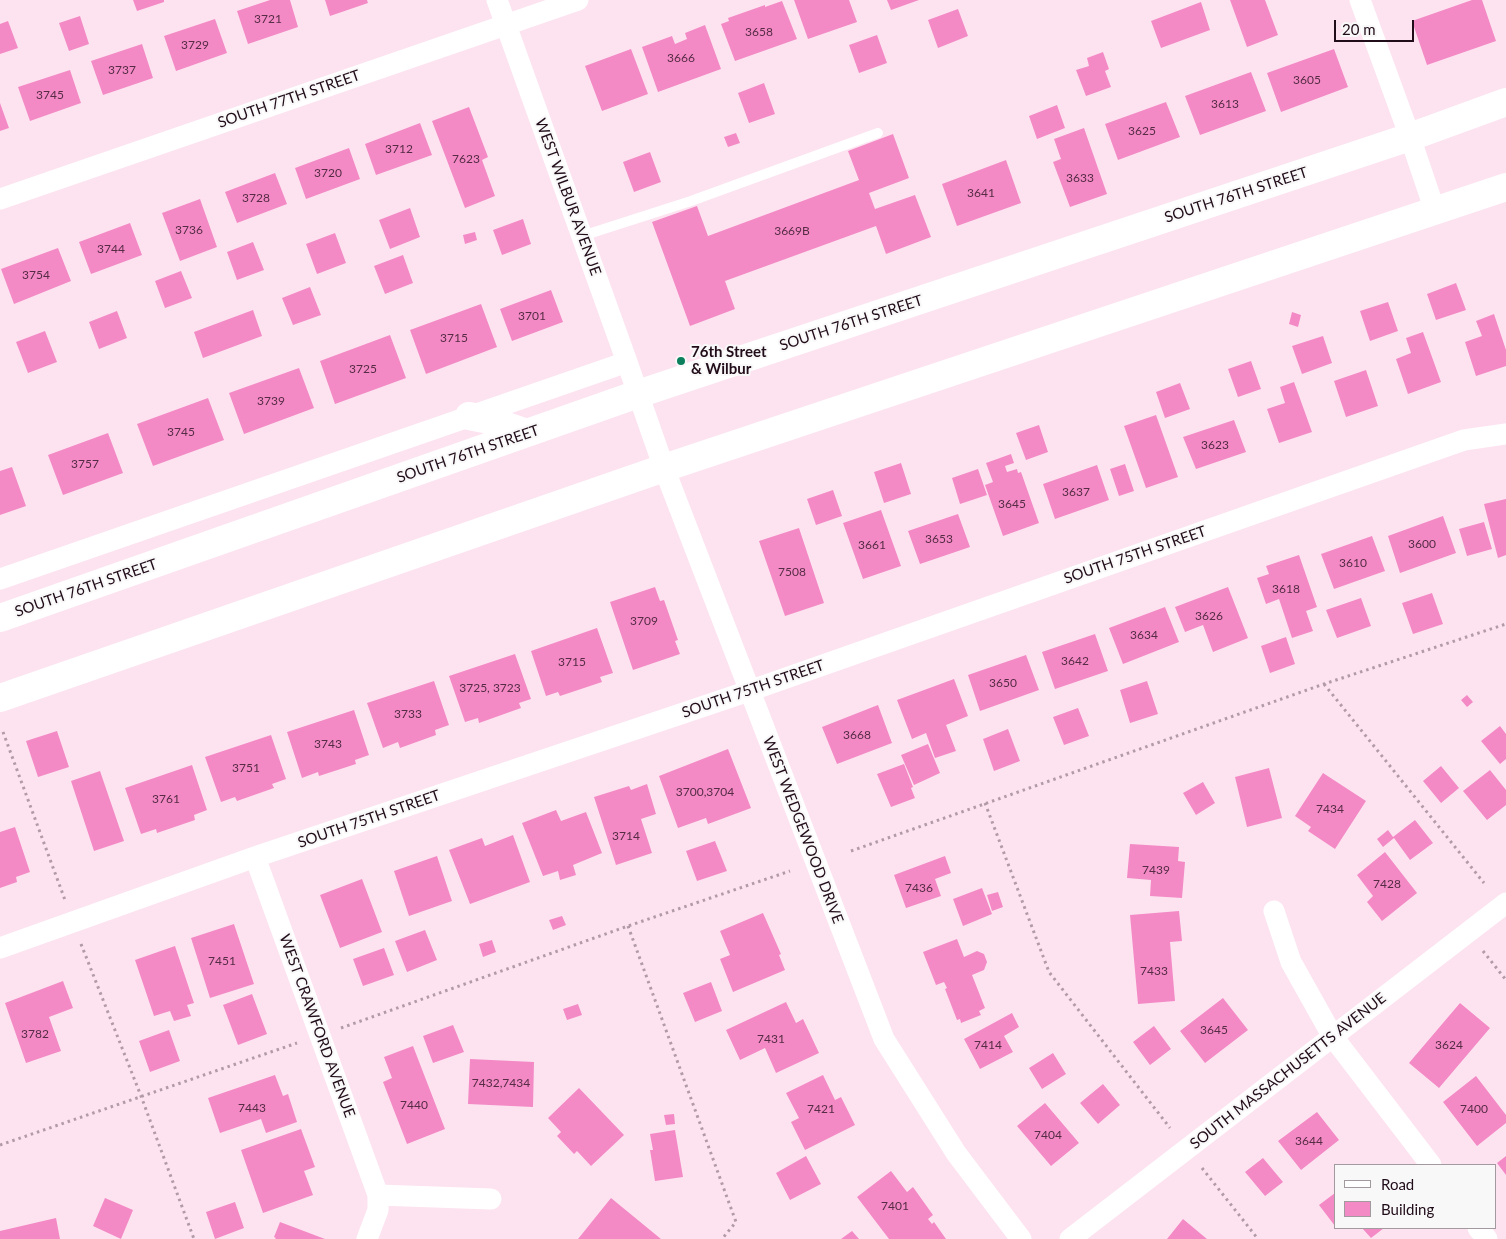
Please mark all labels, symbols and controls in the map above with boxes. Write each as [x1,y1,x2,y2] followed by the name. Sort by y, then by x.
[1336,10,1416,42] scale bar
[254,12,282,26] house number: 3721
[1342,20,1376,38] text: 20 m
[745,25,773,39] house number: 3658
[181,38,209,52] house number: 3729
[667,51,695,65] house number: 3666
[108,63,136,77] house number: 3737
[215,66,363,132] street label: SOUTH 77TH STREET
[1293,73,1321,87] house number: 3605
[36,88,64,102] house number: 3745
[1211,97,1239,111] house number: 3613
[531,116,605,278] street label: WEST WILBUR AVENUE
[1128,124,1156,138] house number: 3625
[385,142,413,156] house number: 3712
[452,152,480,166] house number: 7623
[1162,163,1310,227] street label: SOUTH 76TH STREET
[314,166,342,180] house number: 3720
[1066,171,1094,185] house number: 3633
[967,186,995,200] house number: 3641
[242,191,270,205] house number: 3728
[175,223,203,237] house number: 3736
[774,224,810,238] house number: 3669B
[97,242,125,256] house number: 3744
[22,268,50,282] house number: 3754
[777,291,925,355] street label: SOUTH 76TH STREET
[518,309,546,323] house number: 3701
[440,331,468,345] house number: 3715
[691,343,766,378] place label: 76th Street & Wilbur
[675,355,687,367] marker: 76th Street & Wilbur
[349,362,377,376] house number: 3725
[257,394,285,408] house number: 3739
[394,421,542,487] street label: SOUTH 76TH STREET
[167,425,195,439] house number: 3745
[1201,438,1229,452] house number: 3623
[71,457,99,471] house number: 3757
[1062,485,1090,499] house number: 3637
[998,497,1026,511] house number: 3645
[1061,522,1209,588] street label: SOUTH 75TH STREET
[925,532,953,546] house number: 3653
[1408,537,1436,551] house number: 3600
[858,538,886,552] house number: 3661
[12,555,160,621] street label: SOUTH 76TH STREET
[1339,556,1367,570] house number: 3610
[778,565,806,579] house number: 7508
[1272,582,1300,596] house number: 3618
[1195,609,1223,623] house number: 3626
[630,614,658,628] house number: 3709
[1130,628,1158,642] house number: 3634
[1061,654,1089,668] house number: 3642
[558,655,586,669] house number: 3715
[679,656,827,722] street label: SOUTH 75TH STREET
[989,676,1017,690] house number: 3650
[459,681,521,695] house number: 3725, 3723
[394,707,422,721] house number: 3733
[843,728,871,742] house number: 3668
[759,734,847,926] street label: WEST WEDGEWOOD DRIVE
[314,737,342,751] house number: 3743
[232,761,260,775] house number: 3751
[676,785,734,799] house number: 3700,3704
[295,786,443,852] street label: SOUTH 75TH STREET
[152,792,180,806] house number: 3761
[1316,802,1344,816] house number: 7434
[612,829,640,843] house number: 3714
[1142,863,1170,877] house number: 7439
[1373,877,1401,891] house number: 7428
[905,881,933,895] house number: 7436
[275,932,359,1120] street label: WEST CRAWFORD AVENUE
[208,954,236,968] house number: 7451
[1140,964,1168,978] house number: 7433
[1186,989,1390,1153] street label: SOUTH MASSACHUSETTS AVENUE
[1200,1023,1228,1037] house number: 3645
[21,1027,49,1041] house number: 3782
[757,1032,785,1046] house number: 7431
[974,1038,1002,1052] house number: 7414
[1435,1038,1463,1052] house number: 3624
[472,1076,530,1090] house number: 7432,7434
[400,1098,428,1112] house number: 7440
[238,1101,266,1115] house number: 7443
[807,1102,835,1116] house number: 7421
[1460,1102,1488,1116] house number: 7400
[1034,1128,1062,1142] house number: 7404
[1295,1134,1323,1148] house number: 3644
[1334,1164,1496,1229] legend
[1381,1175,1414,1193] text: Road
[881,1199,909,1213] house number: 7401
[1381,1200,1434,1218] text: Building

